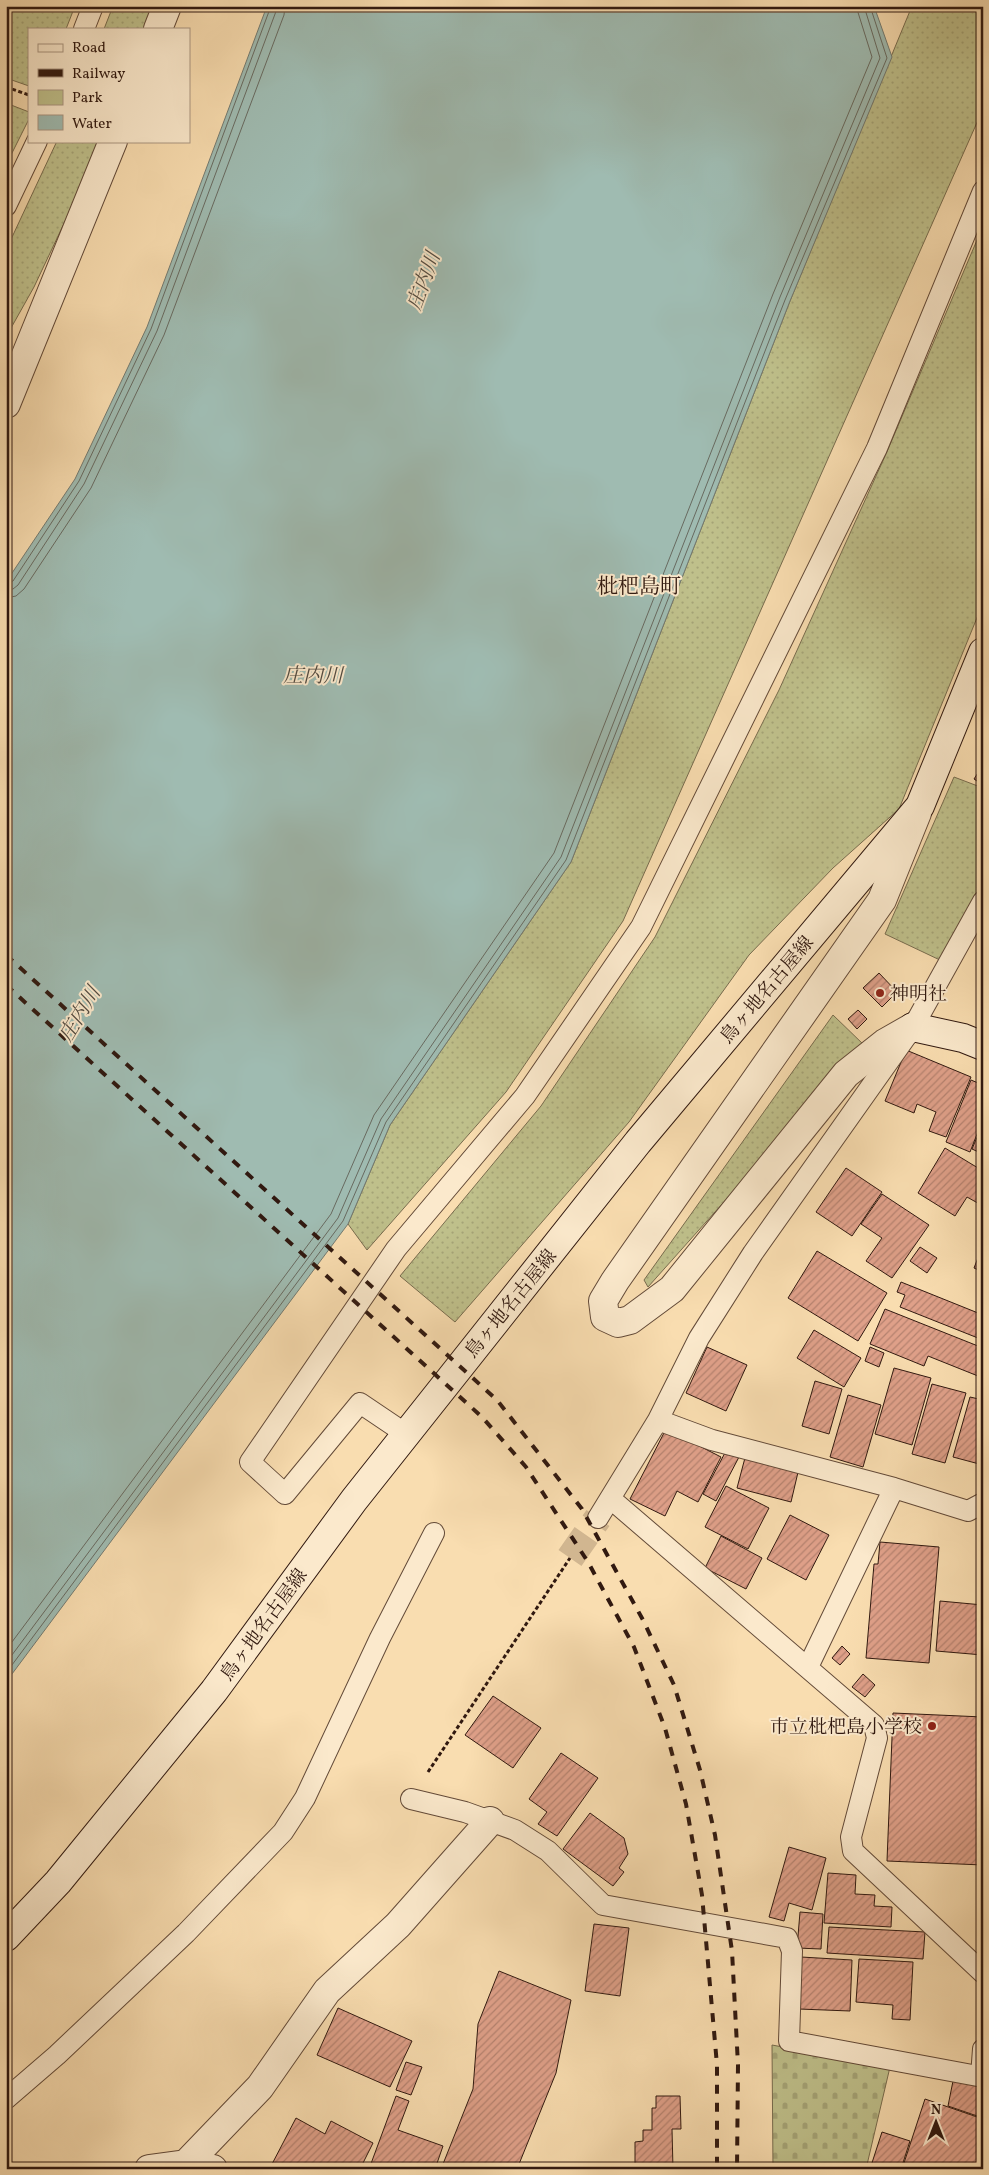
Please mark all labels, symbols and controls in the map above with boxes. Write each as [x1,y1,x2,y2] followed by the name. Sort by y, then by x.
[28,28,190,142] legend
[72,38,106,59] text: Road
[72,64,125,85] text: Railway
[72,88,103,109] text: Park
[72,114,112,135] text: Water
[401,247,449,315] water label: 庄内川
[597,573,681,602] district label: 枇杷島町
[283,663,345,691] water label: 庄内川
[715,931,820,1050] street label: 鳥ヶ地名古屋線
[53,980,109,1048] water label: 庄内川
[890,982,947,1008] place label: 神明社
[874,987,886,999] marker: 神明社
[460,1244,564,1364] street label: 鳥ヶ地名古屋線
[215,1564,314,1687] street label: 鳥ヶ地名古屋線
[770,1715,922,1741] place label: 市立枇杷島小学校
[926,1720,938,1732] marker: 市立枇杷島小学校
[912,2098,962,2148] north arrow
[931,2101,941,2120] text: N

